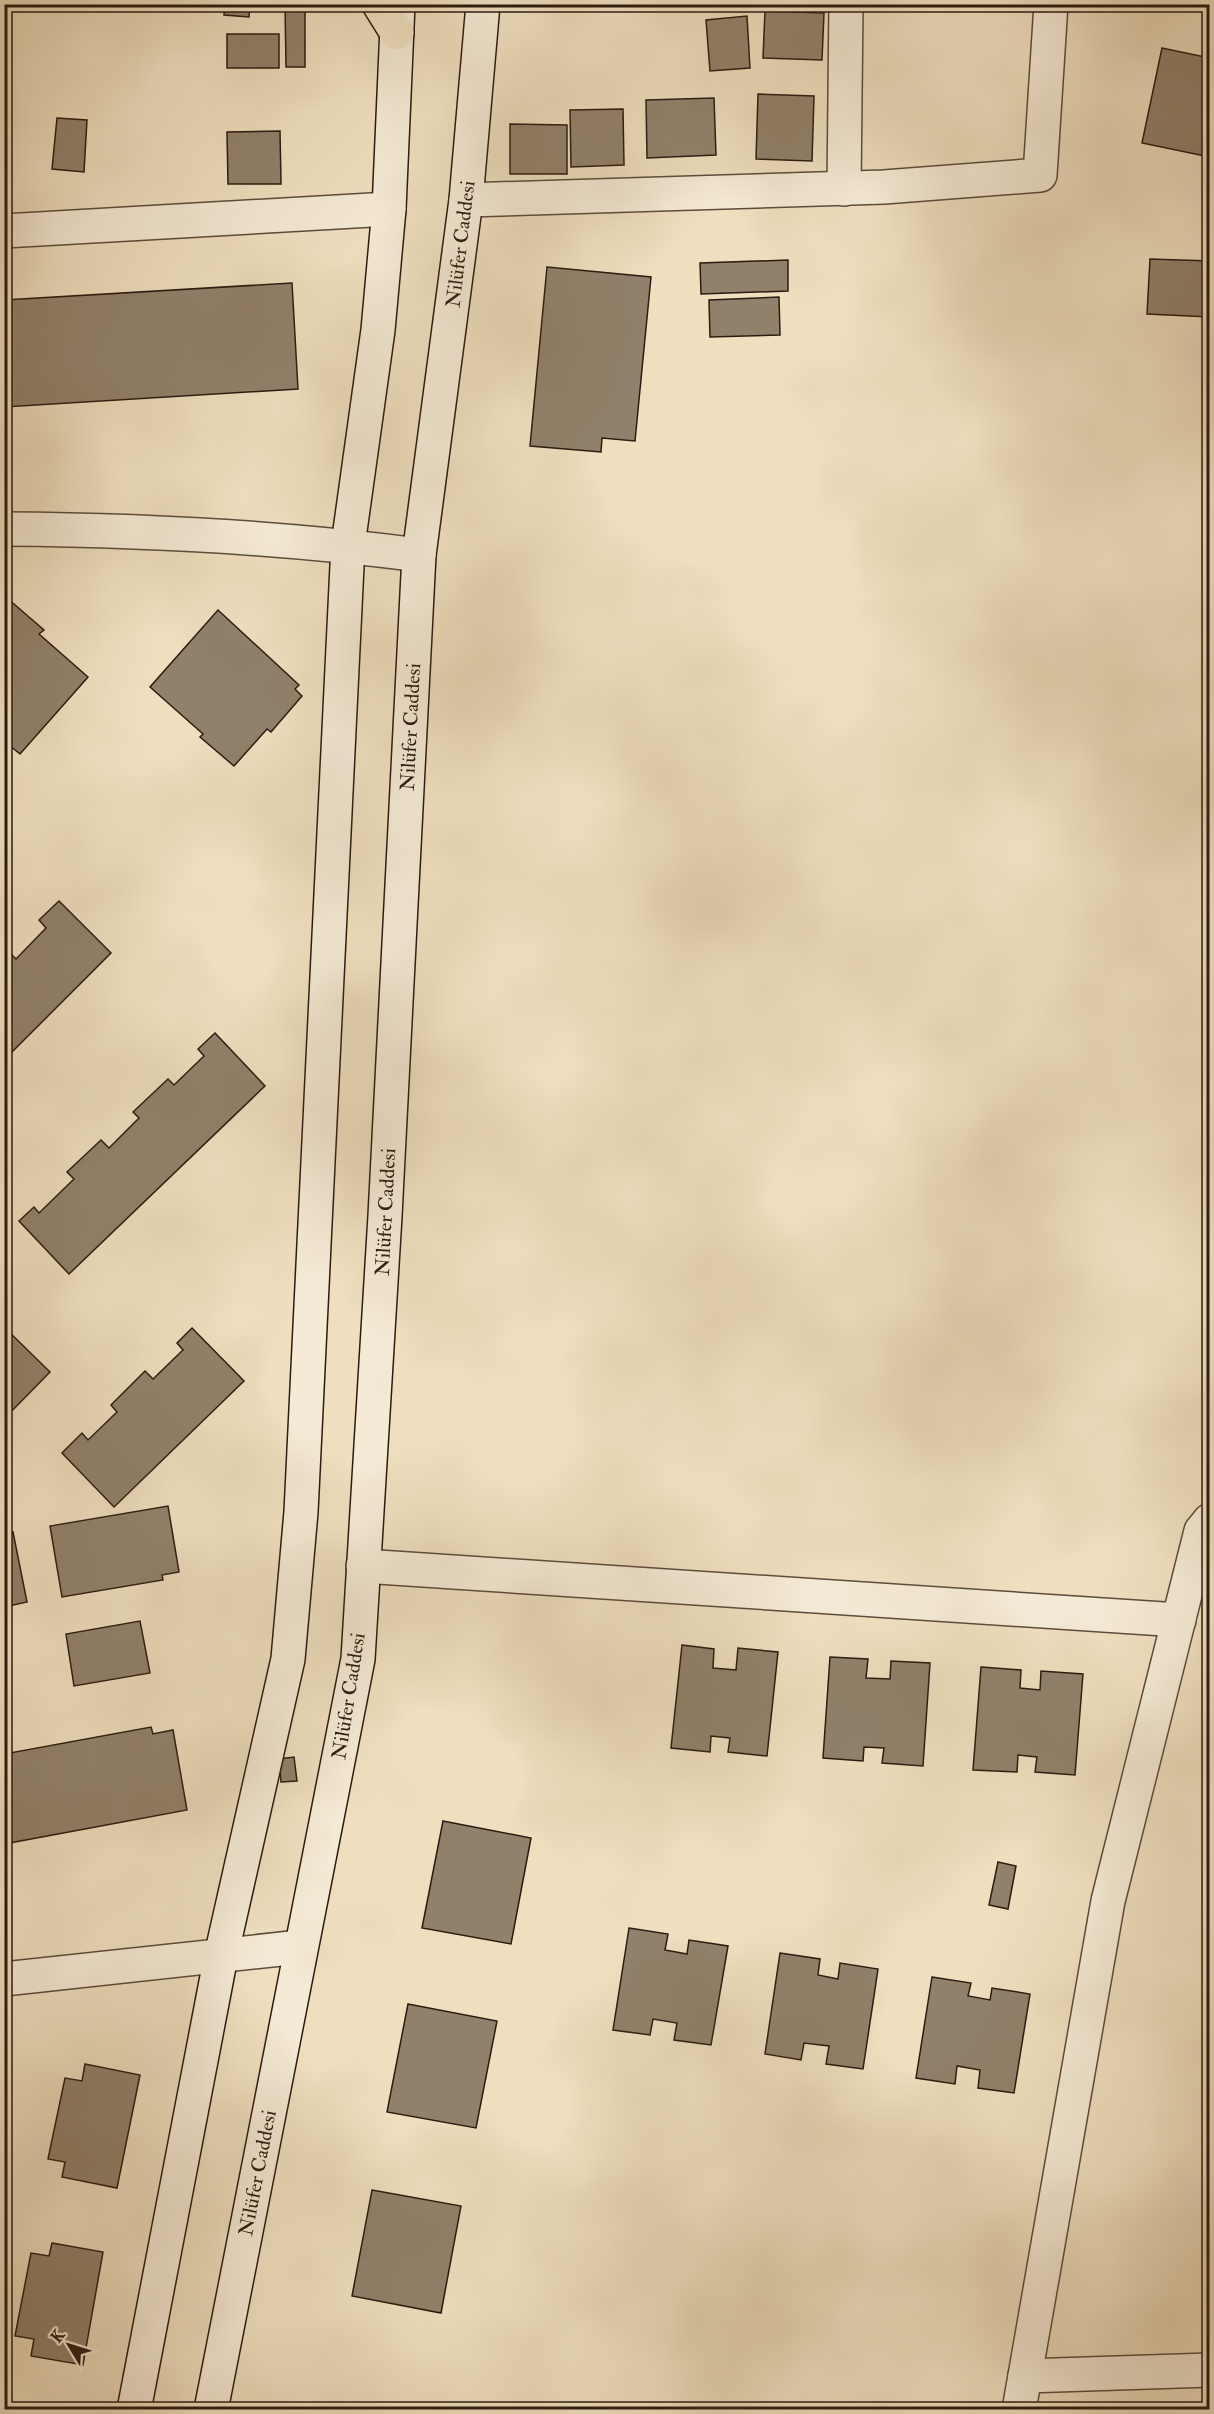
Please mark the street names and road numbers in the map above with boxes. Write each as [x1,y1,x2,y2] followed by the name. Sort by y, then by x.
[440,179,481,309] street label: Nilüfer Caddesi
[395,663,426,792] street label: Nilüfer Caddesi
[370,1148,401,1277] street label: Nilüfer Caddesi
[326,1631,371,1761] street label: Nilüfer Caddesi
[233,2108,282,2238] street label: Nilüfer Caddesi

